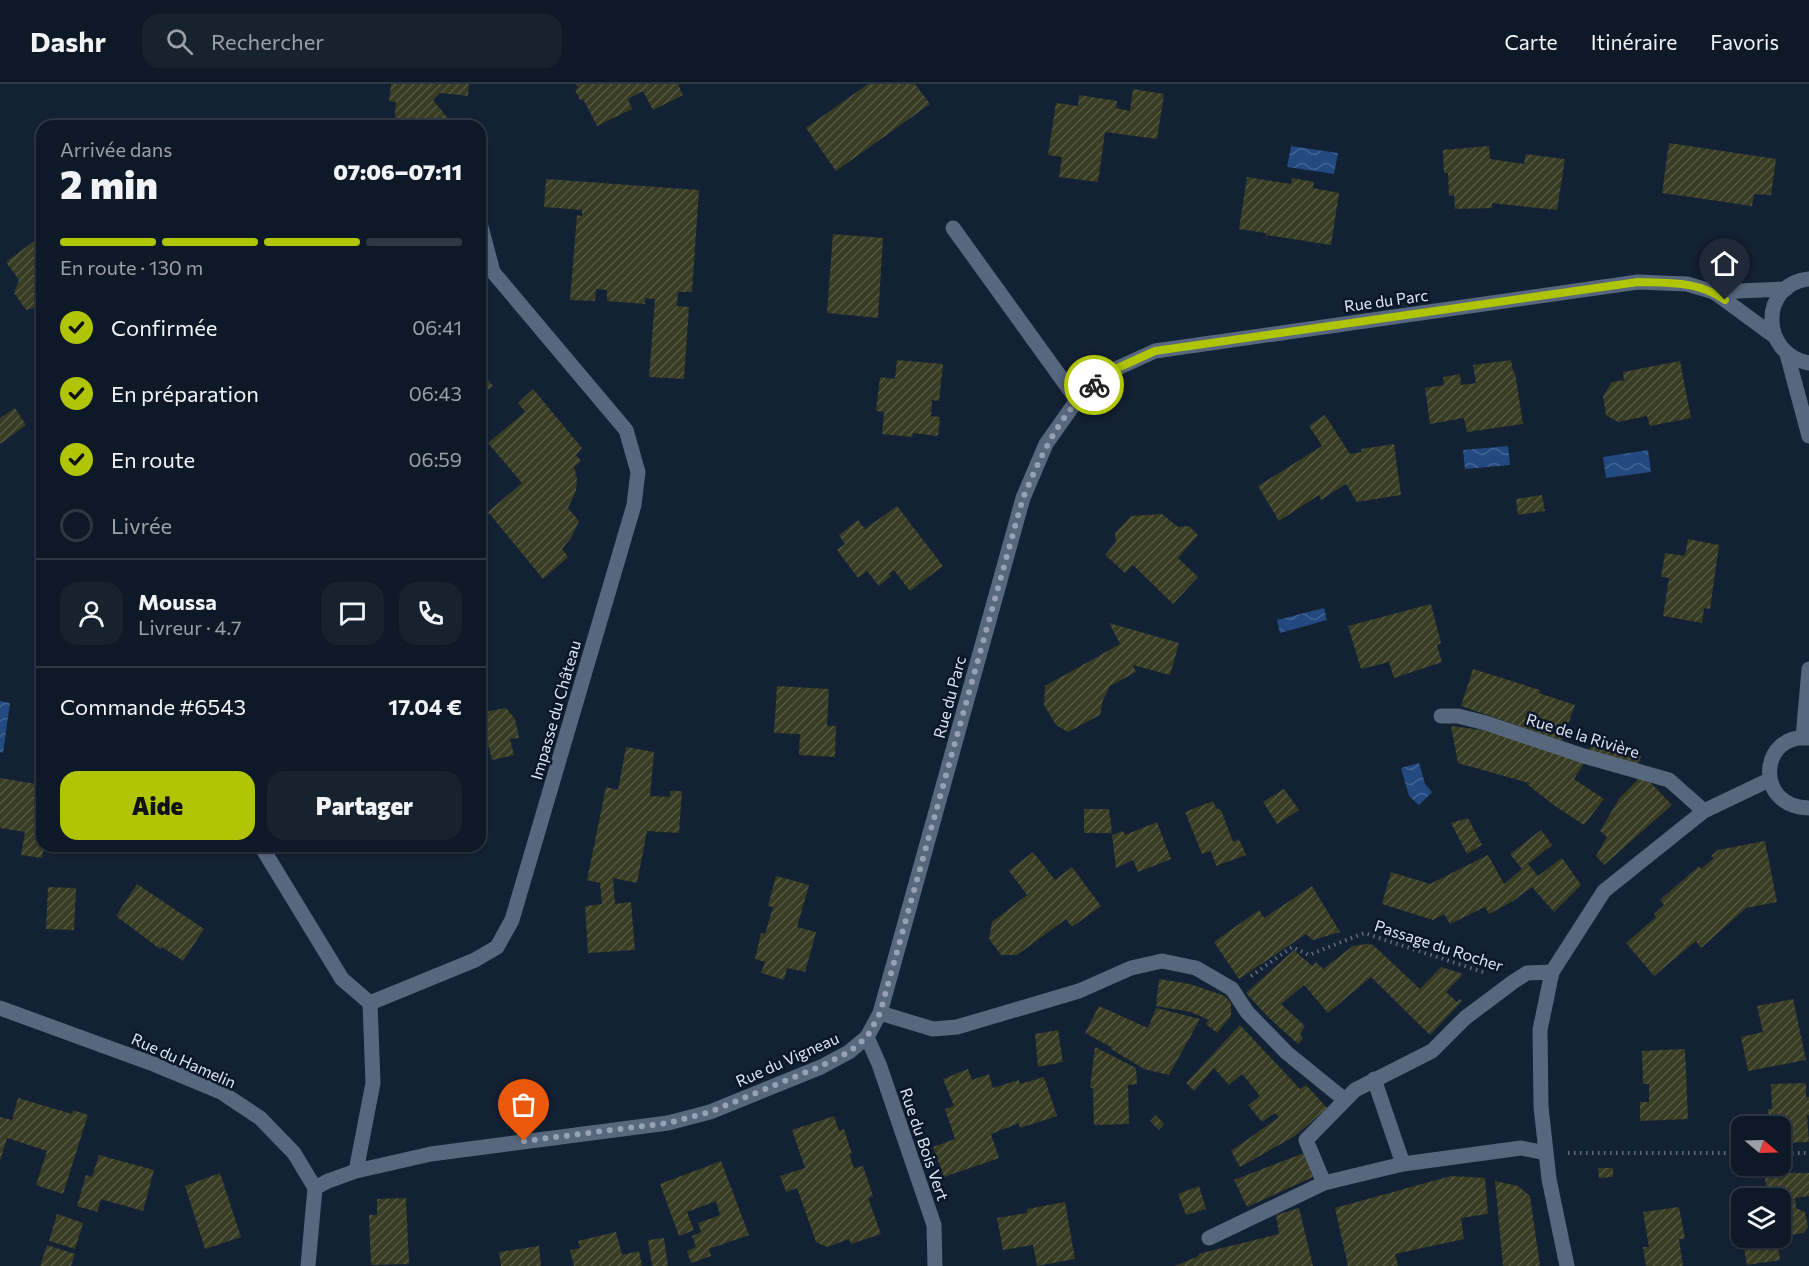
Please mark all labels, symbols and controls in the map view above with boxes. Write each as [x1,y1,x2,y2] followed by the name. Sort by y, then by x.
[142,14,562,68] search box
[30,24,106,58] text: Dashr
[163,25,196,58] icon: search
[211,28,324,55] text: Rechercher
[1504,29,1558,54] text: Carte
[1591,29,1677,54] text: Itinéraire
[1710,29,1779,54] text: Favoris
[60,137,172,161] text: Arrivée dans
[333,158,462,185] text: 07:06–07:11
[60,159,158,207] text: 2 min
[1699,238,1750,300] pin
[1708,247,1741,280] icon: home
[60,255,203,279] text: En route · 130 m
[1343,285,1429,315] street label: Rue du Parc
[60,311,93,344] icon: check
[111,314,217,341] text: Confirmée
[412,315,462,339] text: 06:41
[1064,355,1124,415] courier
[1078,369,1111,402] icon: bike
[60,377,93,410] icon: check
[111,380,259,407] text: En préparation
[409,381,462,405] text: 06:43
[60,443,93,476] icon: check
[111,446,195,473] text: En route
[408,447,462,471] text: 06:59
[111,512,172,539] text: Livrée
[60,582,123,645] button: person
[321,582,384,645] button: chat
[399,582,462,645] button: phone
[138,588,217,615] text: Moussa
[138,615,242,639] text: Livreur · 4.7
[526,638,584,782] street label: Impasse du Château
[929,654,969,740] street label: Rue du Parc
[60,693,246,720] text: Commande #6543
[388,693,462,720] text: 17.04 €
[1524,709,1642,761] street label: Rue de la Rivière
[60,771,255,840] button: Aide
[267,771,462,840] button: Partager
[1372,915,1506,975] street label: Passage du Rocher
[129,1028,239,1092] street label: Rue du Hamelin
[732,1028,842,1090] street label: Rue du Vigneau
[498,1079,549,1141] pin
[897,1085,953,1203] street label: Rue du Bois Vert
[507,1088,540,1121] icon: bag
[1731,1116,1791,1176] north arrow
[1731,1116,1791,1248] map controls
[1731,1188,1791,1248] button: layers

